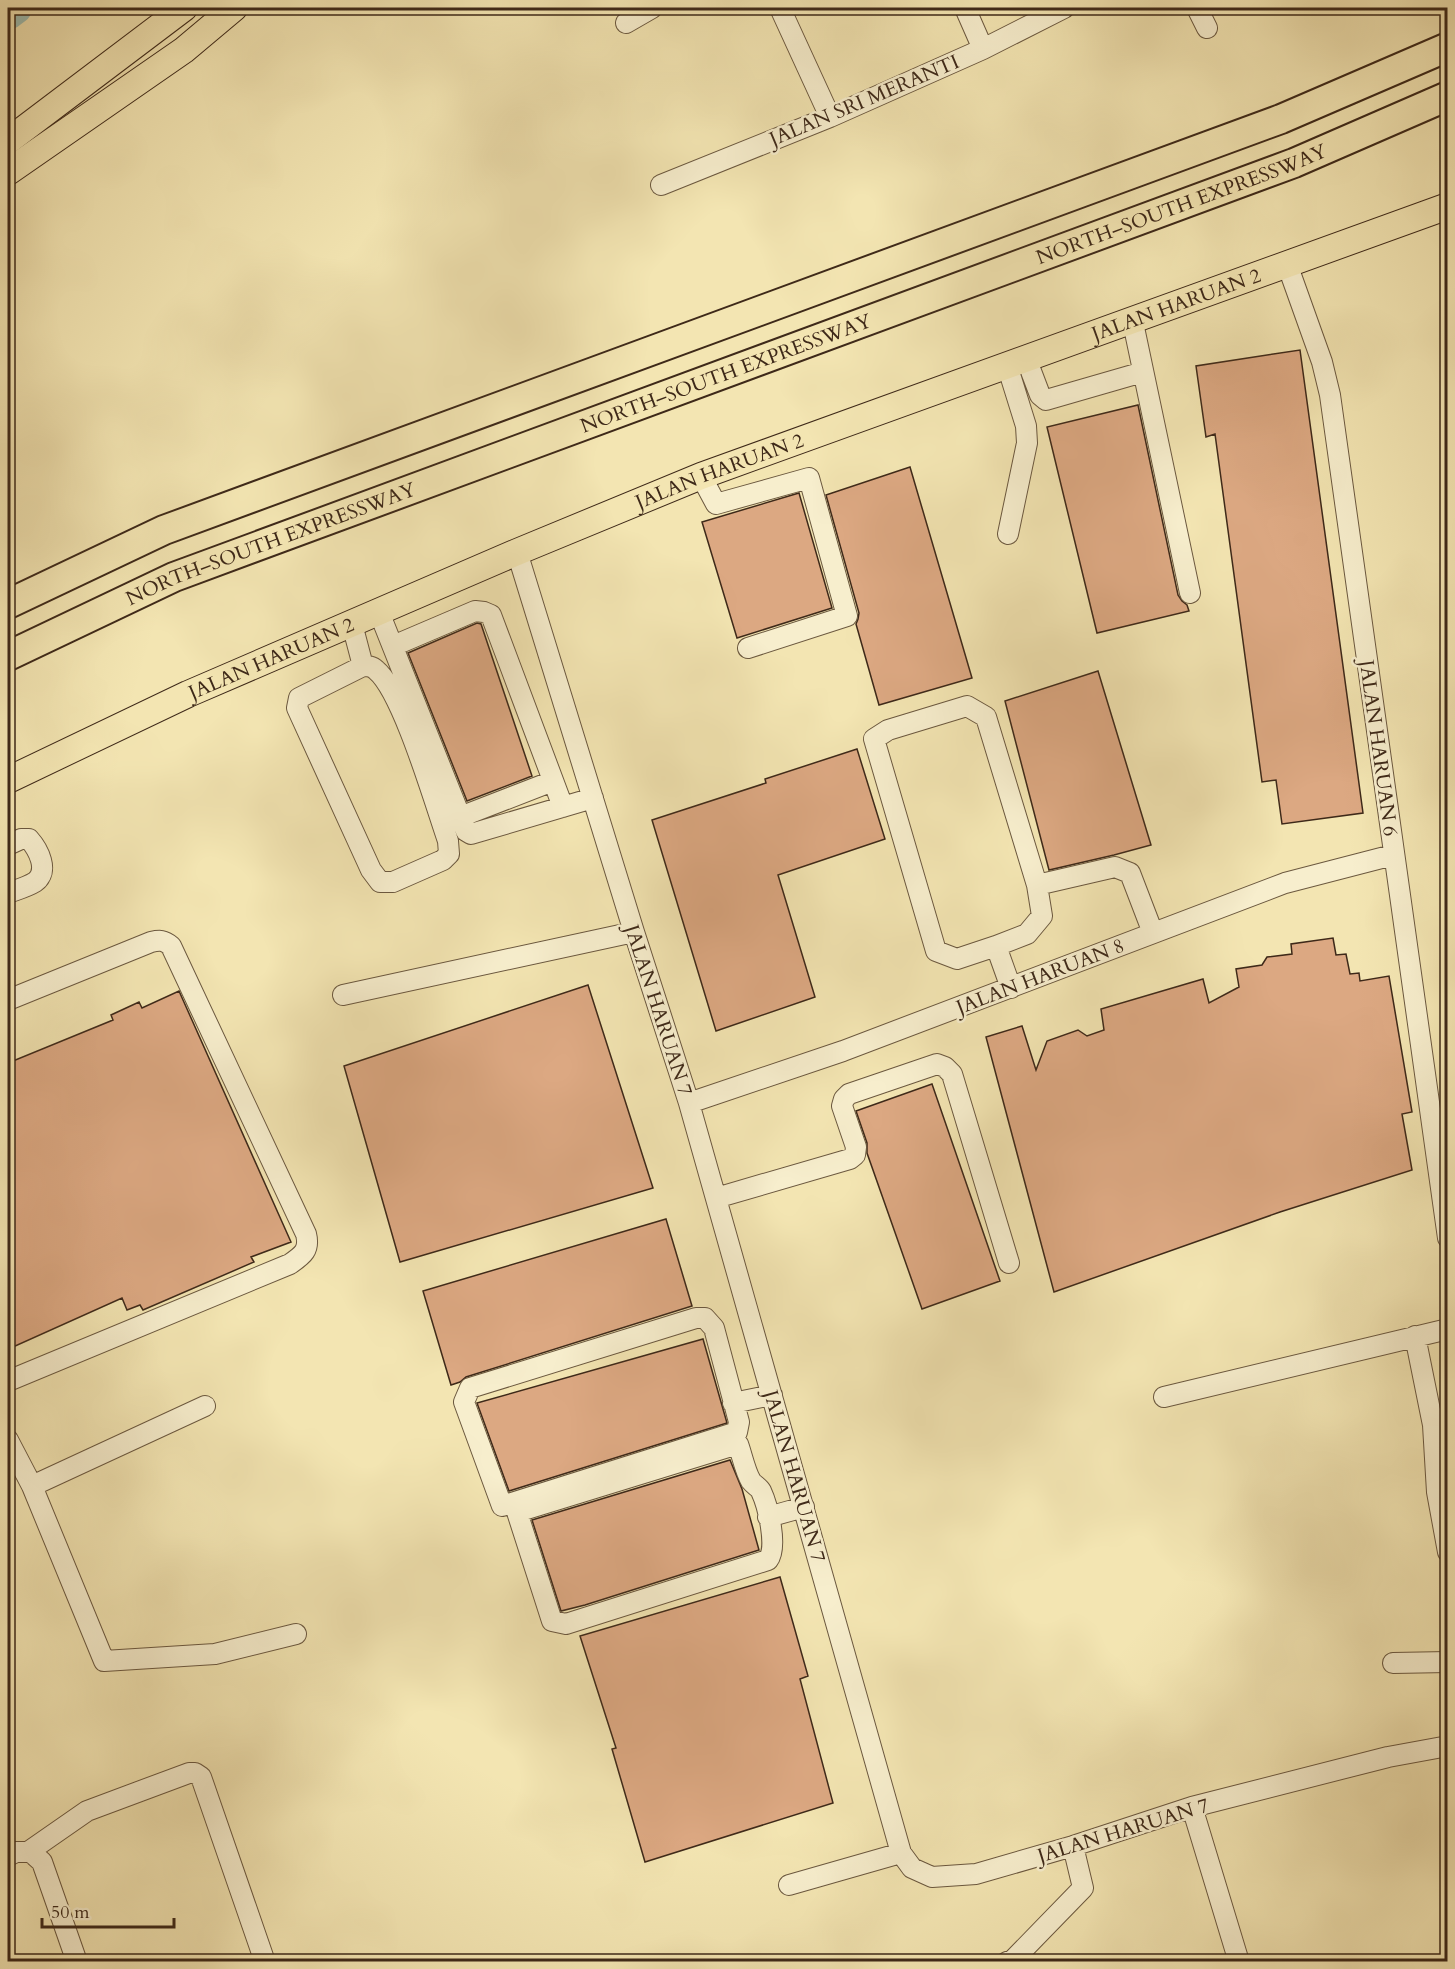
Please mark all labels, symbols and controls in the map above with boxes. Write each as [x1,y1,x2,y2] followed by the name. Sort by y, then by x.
[762,48,963,154] street label: JALAN SRI MERANTI
[1032,137,1331,271] street label: NORTH–SOUTH EXPRESSWAY
[1085,262,1264,349] street label: JALAN HARUAN 2
[577,307,875,440] street label: NORTH–SOUTH EXPRESSWAY
[629,427,807,517] street label: JALAN HARUAN 2
[121,476,419,612] street label: NORTH–SOUTH EXPRESSWAY
[182,611,358,707] street label: JALAN HARUAN 2
[1352,655,1404,838] street label: JALAN HARUAN 6
[617,919,699,1099] street label: JALAN HARUAN 7
[950,932,1128,1022] street label: JALAN HARUAN 8
[756,1384,832,1565] street label: JALAN HARUAN 7
[1031,1792,1212,1870] street label: JALAN HARUAN 7
[42,1891,174,1929] scale bar
[51,1900,90,1925] text: 50 m

